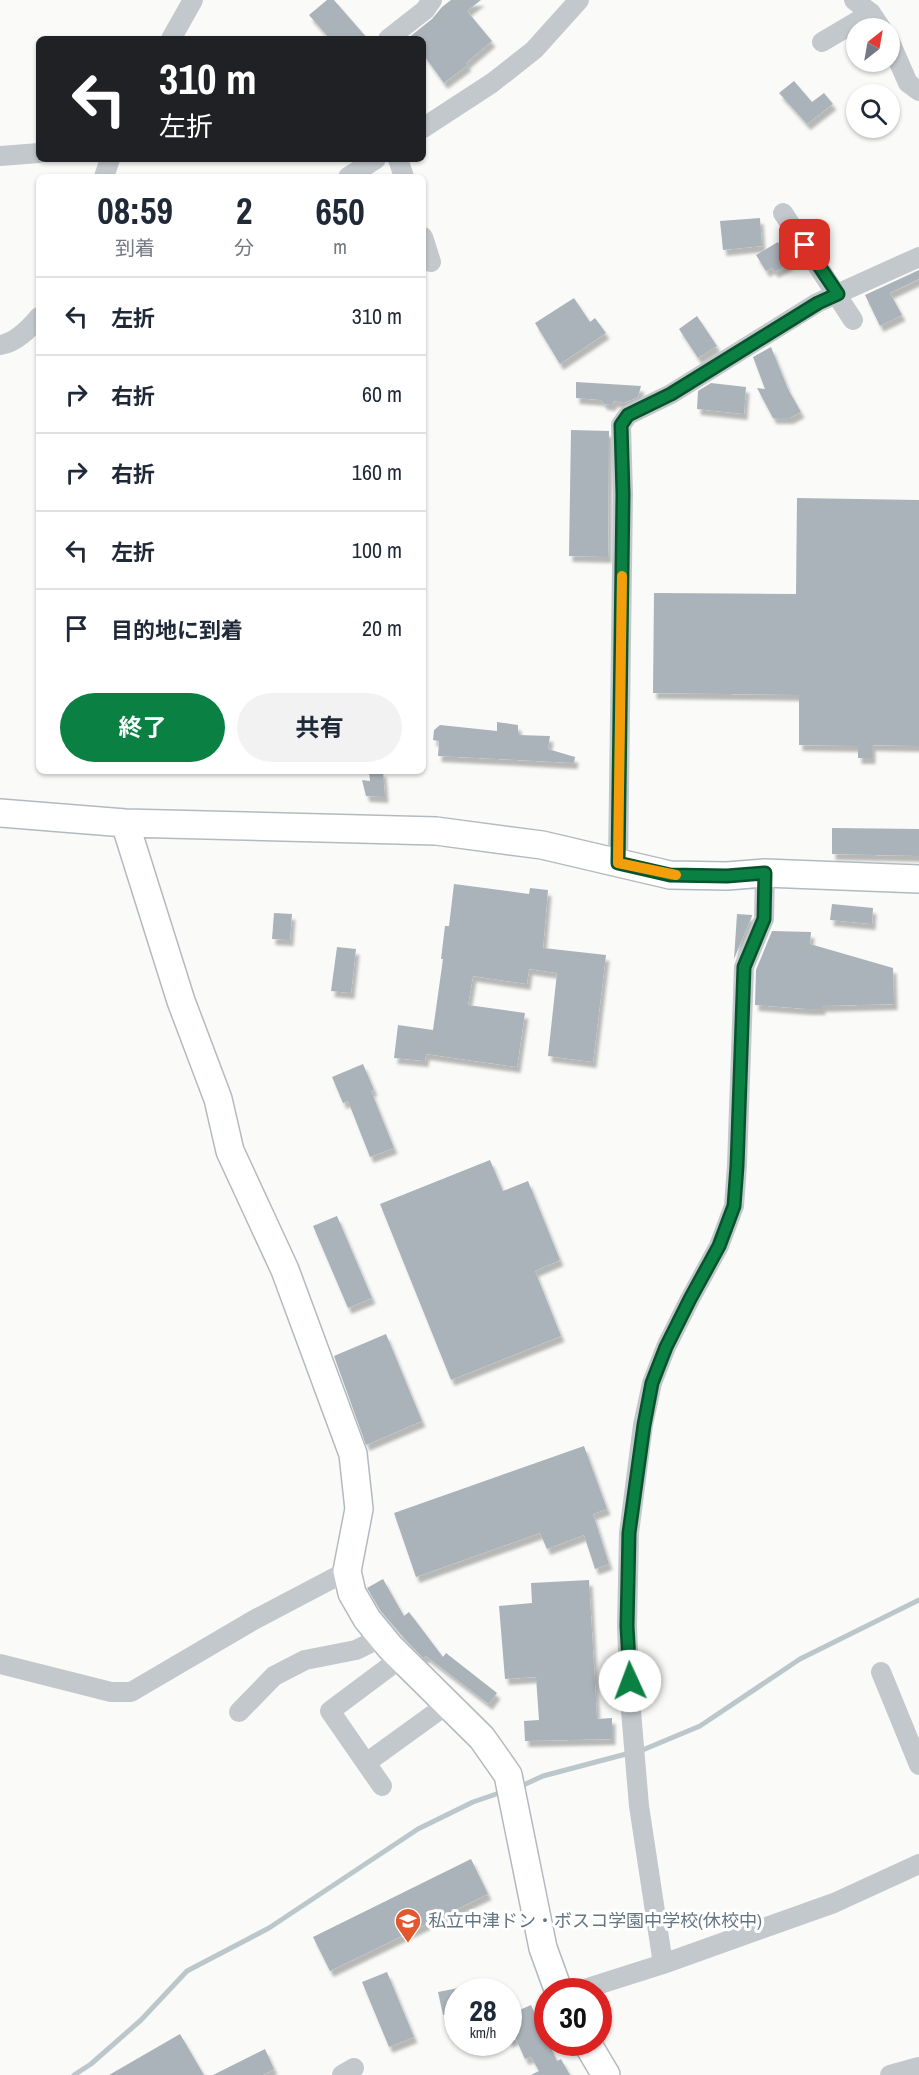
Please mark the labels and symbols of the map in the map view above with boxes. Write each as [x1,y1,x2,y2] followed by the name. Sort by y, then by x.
[846,18,900,72] north arrow
[779,219,830,270] pin
[598,1649,662,1713] position arrow
[393,1906,423,1944] school or university icon: 私立中津ドン・ボスコ学園中学校(休校中)
[428,1908,762,1933] place label: 私立中津ドン・ボスコ学園中学校(休校中)
[534,1978,612,2056] speed limit sign: 30

